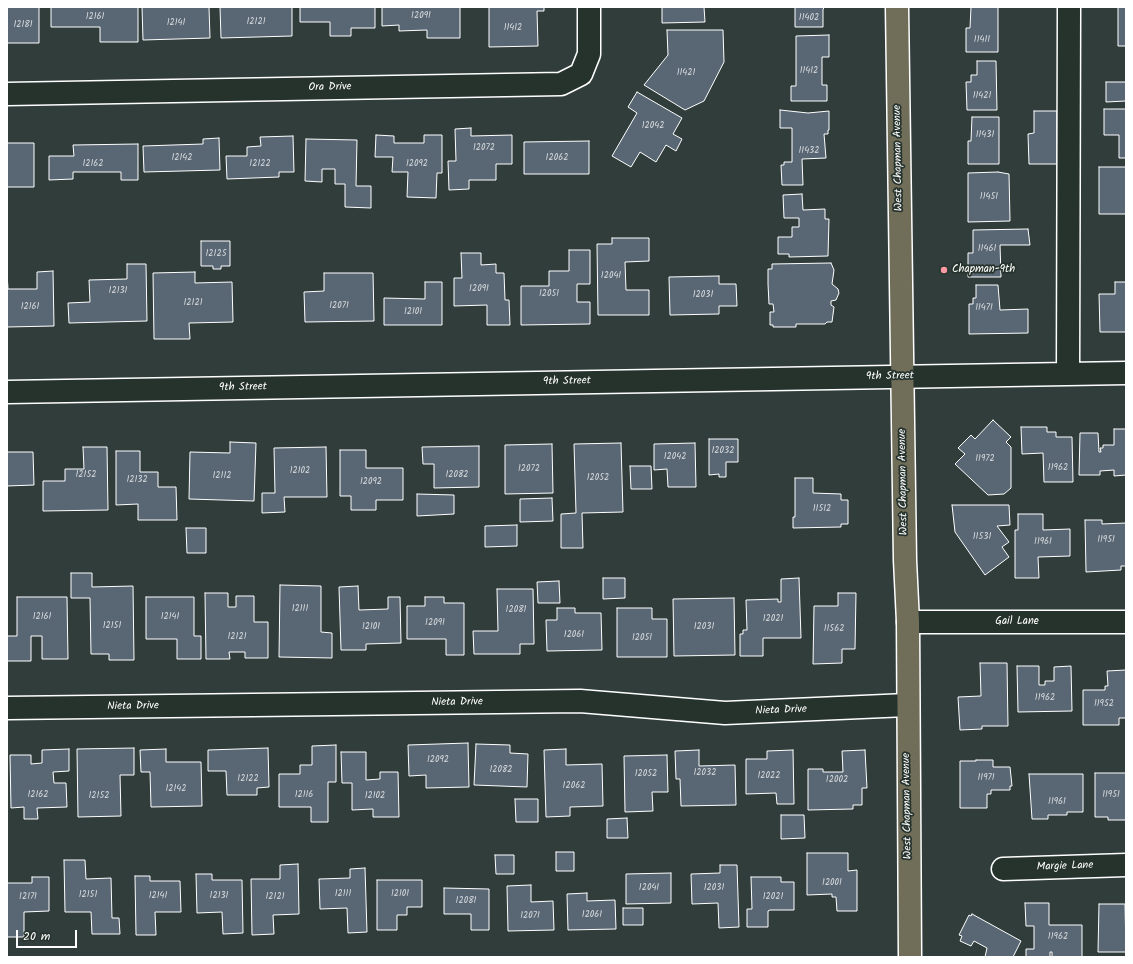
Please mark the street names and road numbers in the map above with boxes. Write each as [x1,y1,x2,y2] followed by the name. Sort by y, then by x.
[308,81,352,95] street label: Ora Drive
[891,105,907,211] street label: West Chapman Avenue
[866,370,914,384] street label: 9th Street
[543,375,591,389] street label: 9th Street
[219,381,267,395] street label: 9th Street
[896,429,912,535] street label: West Chapman Avenue
[995,615,1039,629] street label: Gail Lane
[431,696,483,710] street label: Nieta Drive
[107,700,159,714] street label: Nieta Drive
[755,704,807,718] street label: Nieta Drive
[900,753,916,859] street label: West Chapman Avenue
[1036,859,1094,875] street label: Margie Lane

